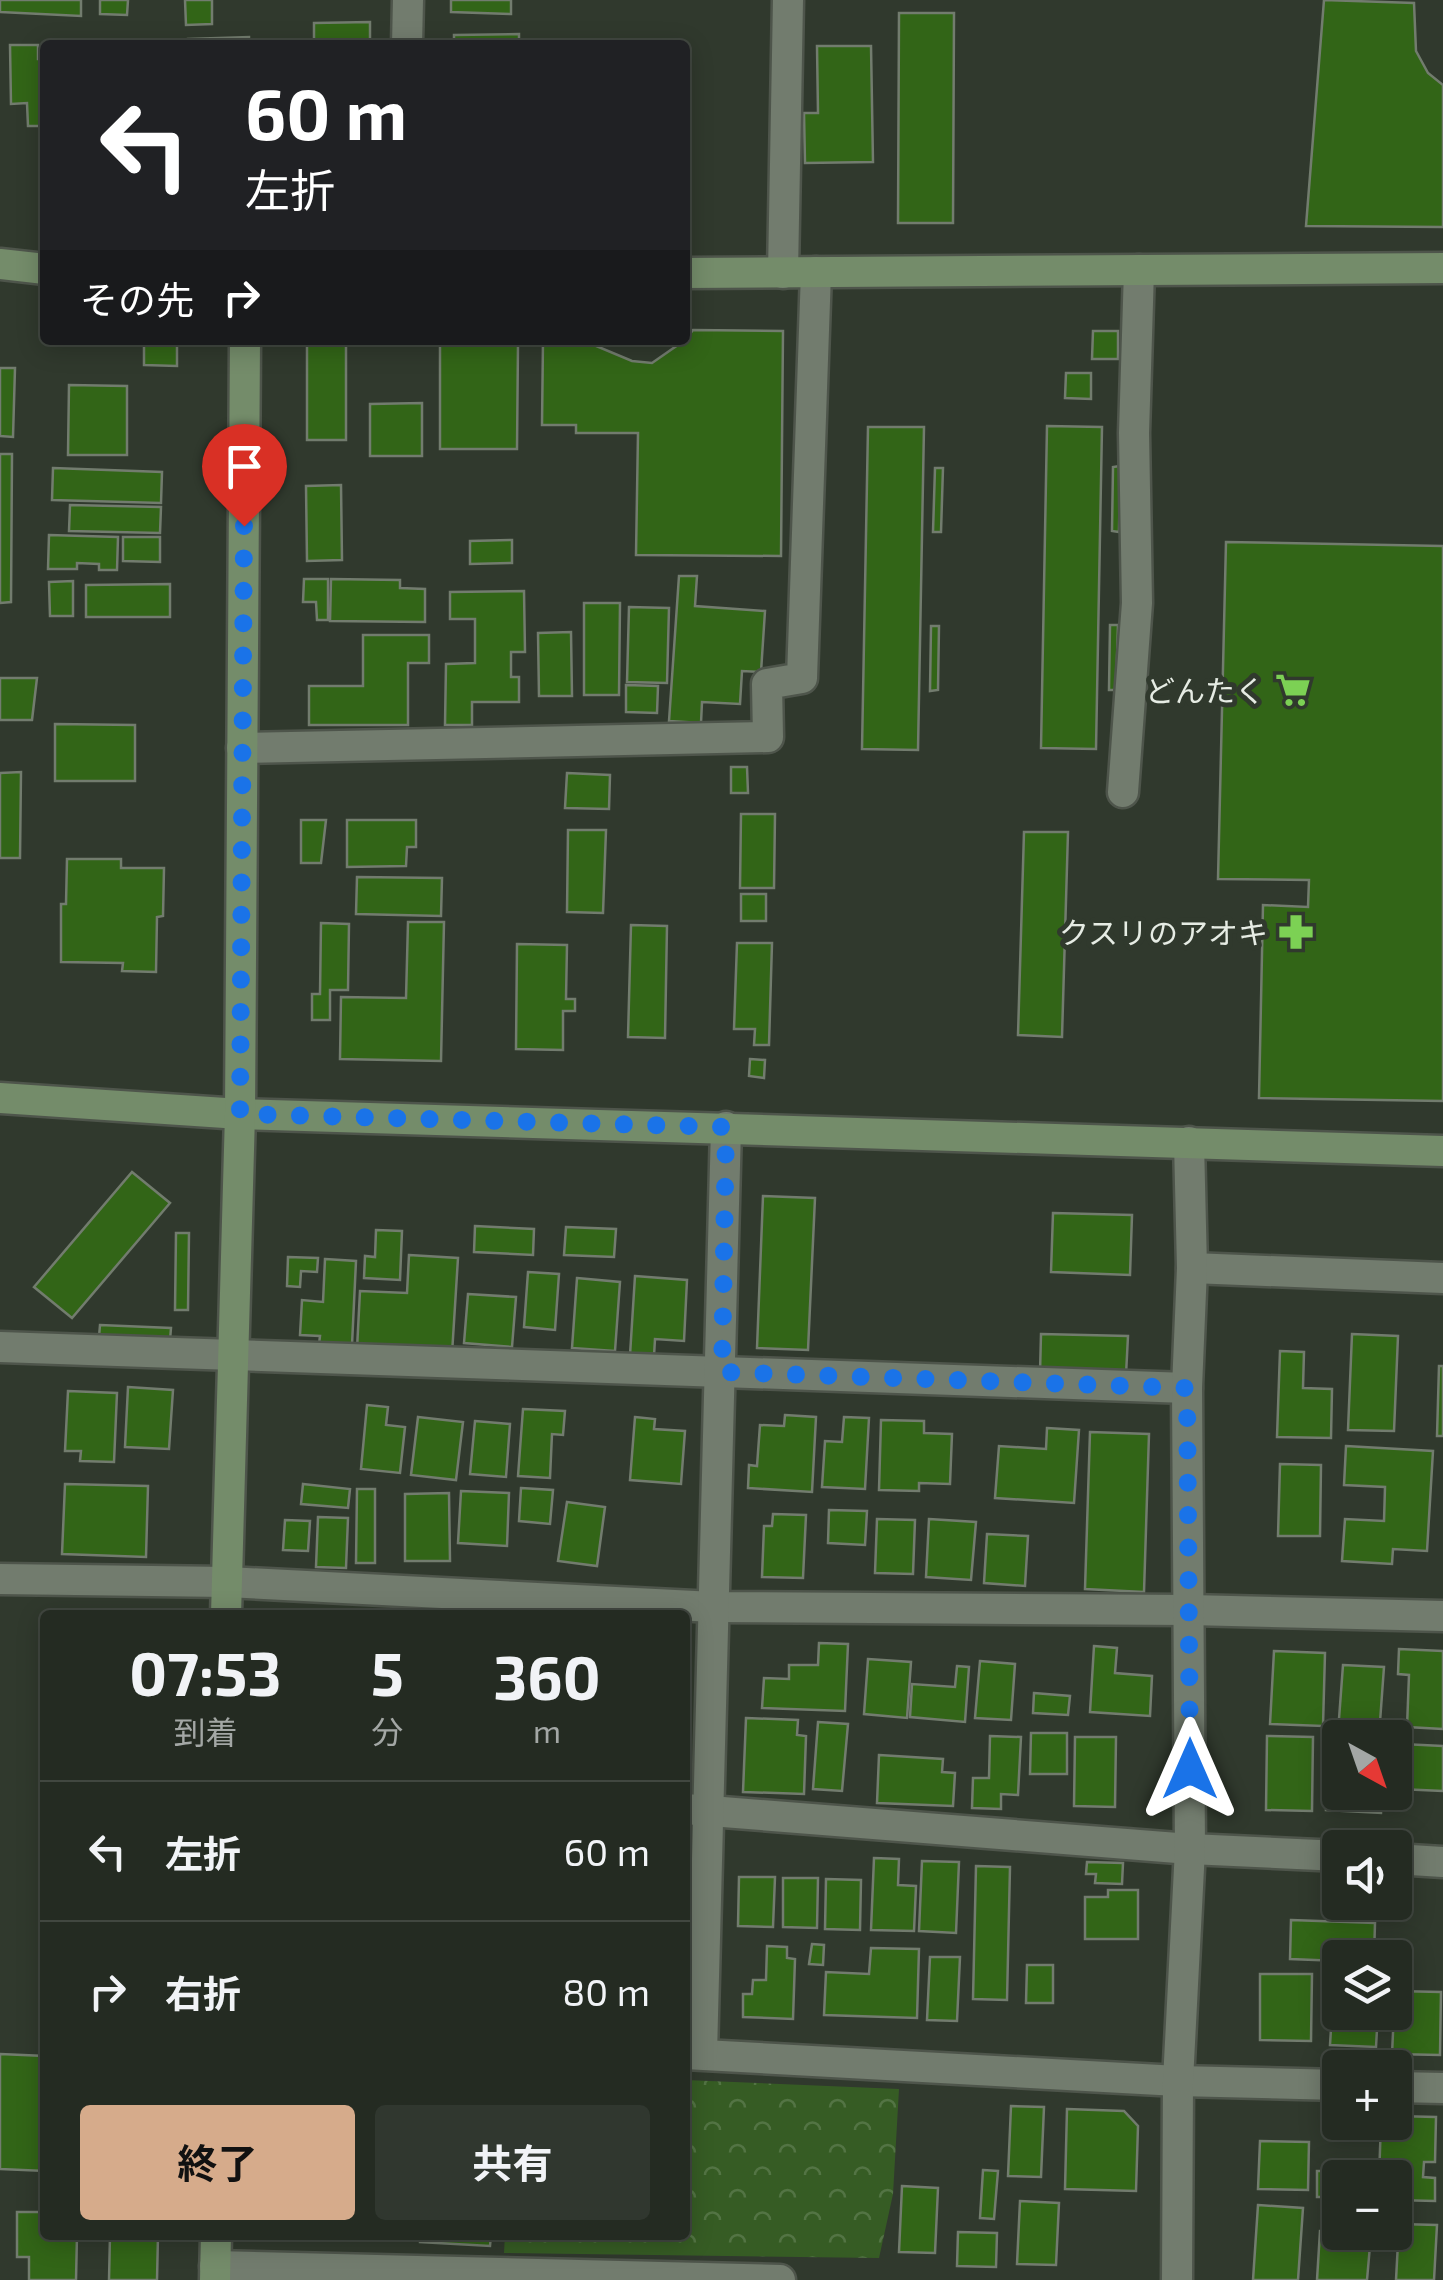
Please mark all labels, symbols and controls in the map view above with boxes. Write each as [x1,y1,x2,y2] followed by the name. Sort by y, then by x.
[245,70,407,154] text: 60 m
[80,80,210,210] icon: left
[245,162,335,216] text: 左折
[214,270,269,325] icon: right
[80,276,194,322] text: その先
[202,424,287,527] pin
[217,439,272,494] icon: arrive
[1274,671,1312,709] supermarket icon: どんたく
[1145,672,1265,708] place label: どんたく
[1277,913,1315,951] pharmacy icon: クスリのアオキ
[1059,914,1268,950] place label: クスリのアオキ
[129,1636,281,1708] text: 07:53
[371,1636,404,1708] text: 5
[493,1640,601,1712] text: 360
[533,1711,561,1749] text: m
[173,1712,237,1750] text: 到着
[371,1712,403,1750] text: 分
[1138,1717,1242,1821] position arrow
[1322,1720,1412,1810] north arrow
[1322,1720,1412,2250] map controls
[80,1824,135,1879] icon: left
[564,1828,650,1874] text: 60 m
[165,1830,241,1876] text: 左折
[1322,1830,1412,1920] button: sound
[1322,1940,1412,2030] button: layers
[80,1964,135,2019] icon: right
[562,1968,650,2014] text: 80 m
[165,1970,241,2016] text: 右折
[1322,2050,1412,2140] button: +
[80,2105,355,2220] button: 終了
[375,2105,650,2220] button: 共有
[1322,2160,1412,2250] button: −

